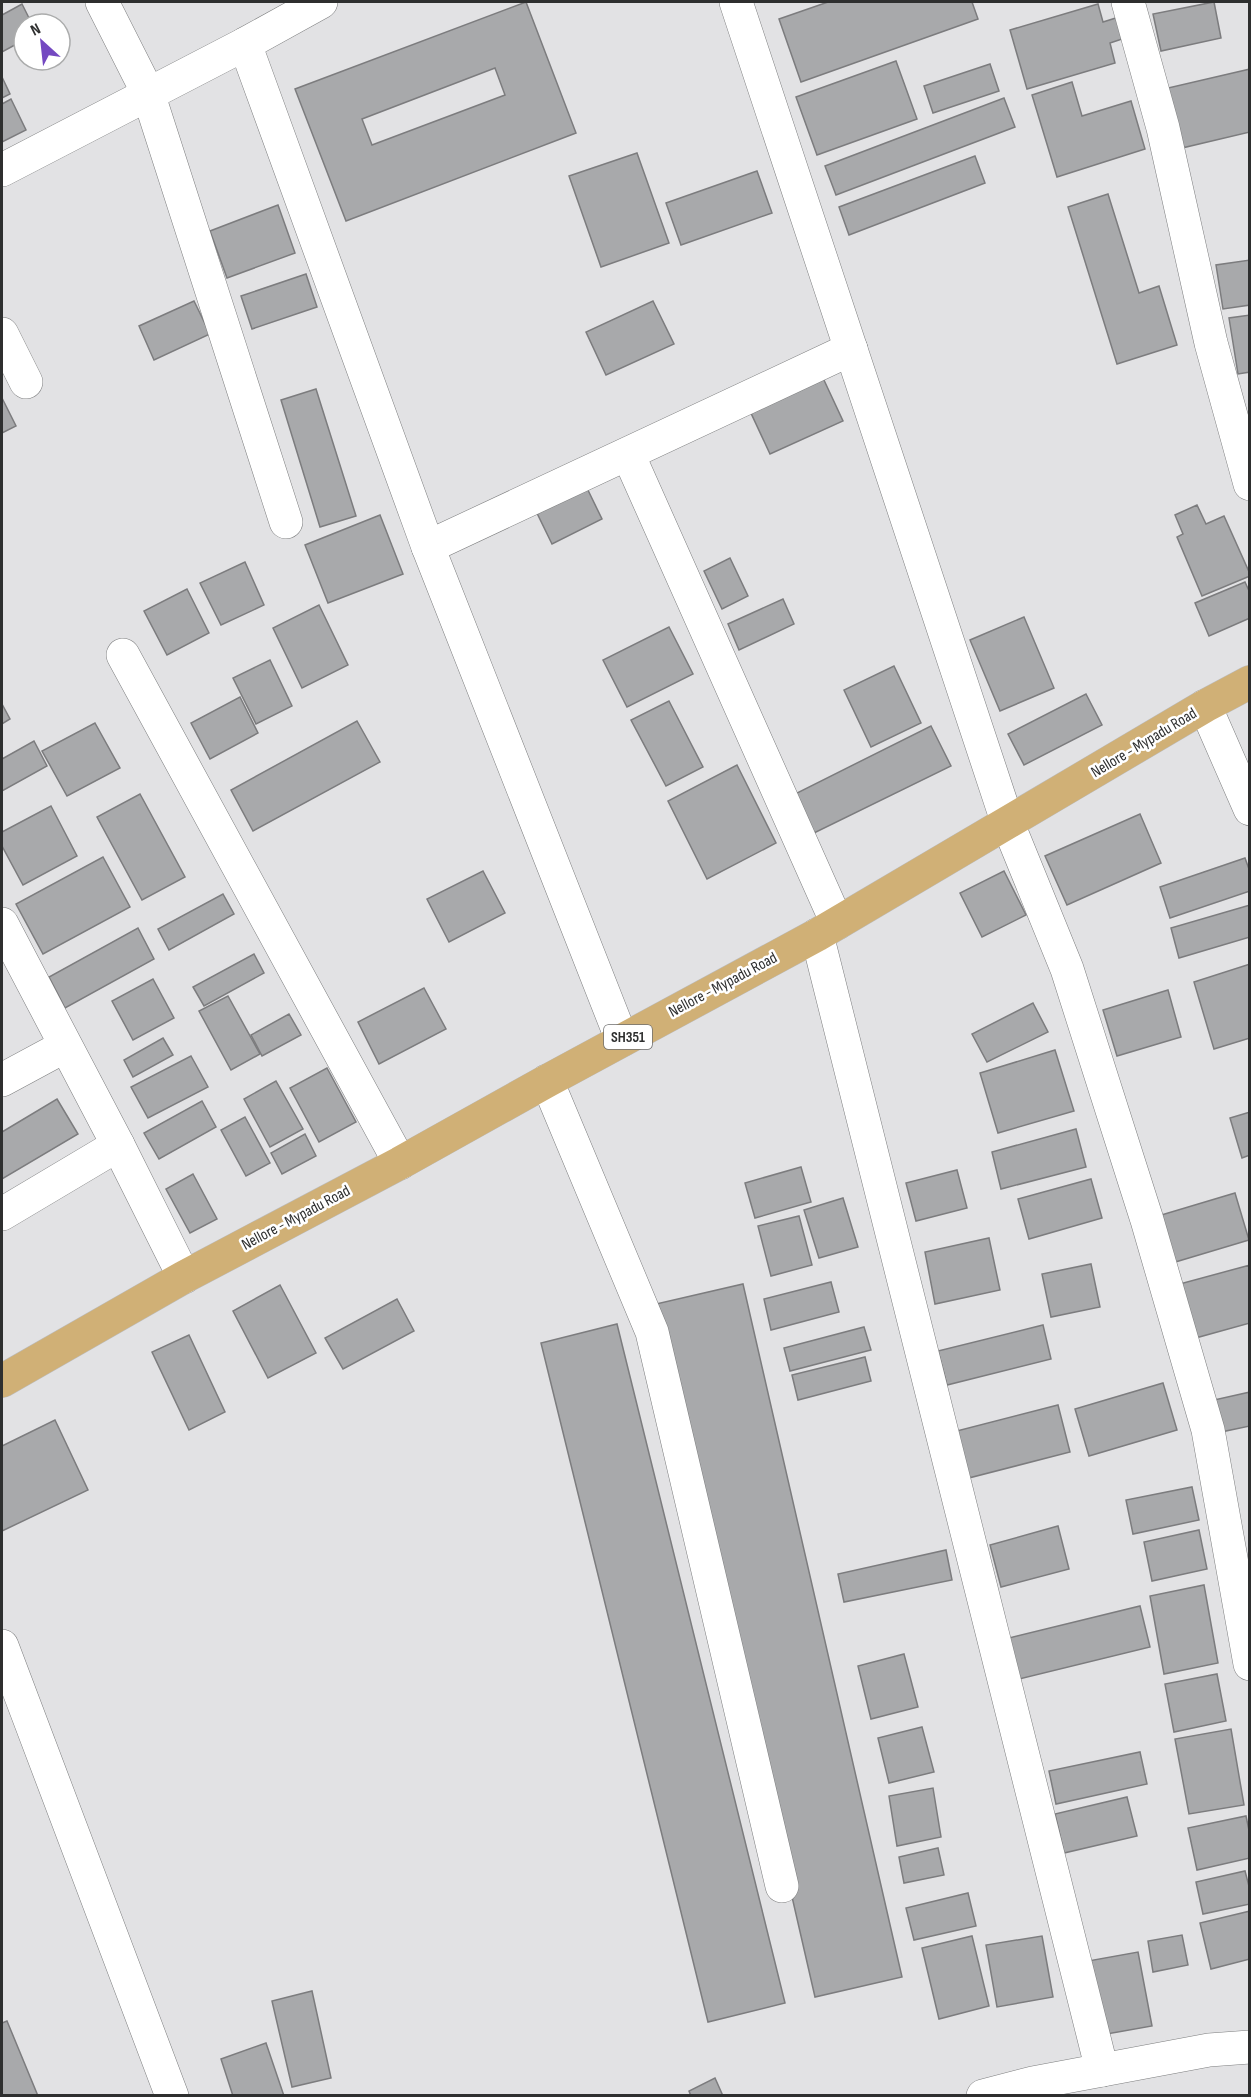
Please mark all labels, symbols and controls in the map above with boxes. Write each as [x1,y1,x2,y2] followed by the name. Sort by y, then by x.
[12,12,72,72] north arrow
[28,20,44,40] text: N
[1088,704,1200,782] street label: Nellore - Mypadu Road
[666,948,780,1022] street label: Nellore - Mypadu Road
[604,1025,652,1049] road number: SH351
[239,1181,353,1255] street label: Nellore - Mypadu Road

